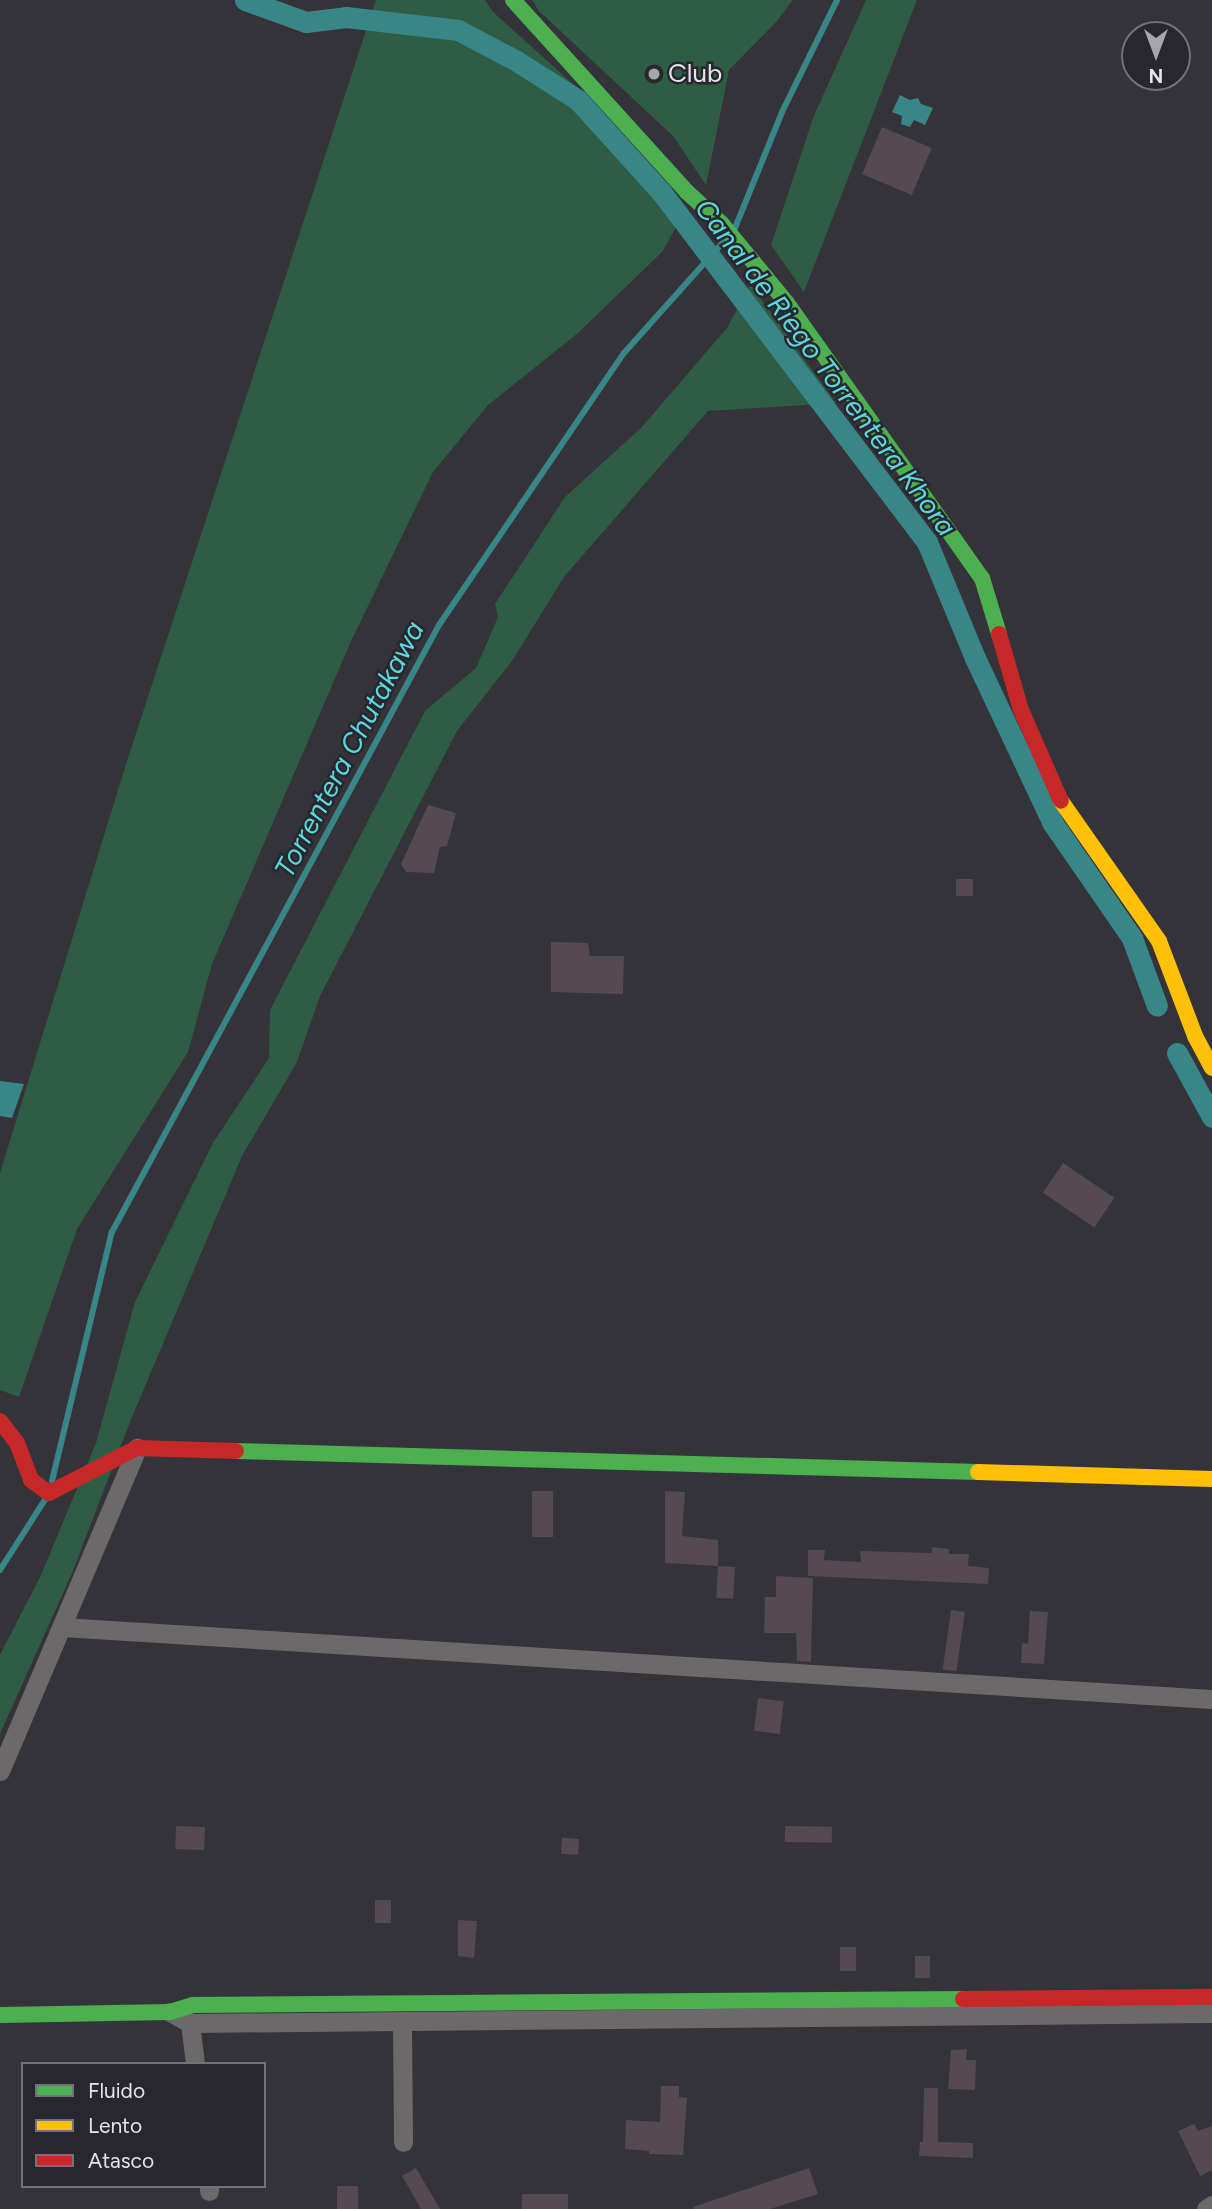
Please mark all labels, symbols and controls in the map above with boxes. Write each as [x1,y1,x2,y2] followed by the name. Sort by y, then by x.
[1121,21,1191,91] north arrow
[668,58,722,90] place label: Club
[1149,64,1163,87] text: N
[646,66,662,82] marker: Club
[688,192,964,542] water label: Canal de Riego Torrentera Khora
[267,615,431,883] water label: Torrentera Chutakawa
[21,2062,266,2188] legend
[88,2078,145,2103] text: Fluido
[88,2113,142,2138] text: Lento
[88,2148,154,2173] text: Atasco

